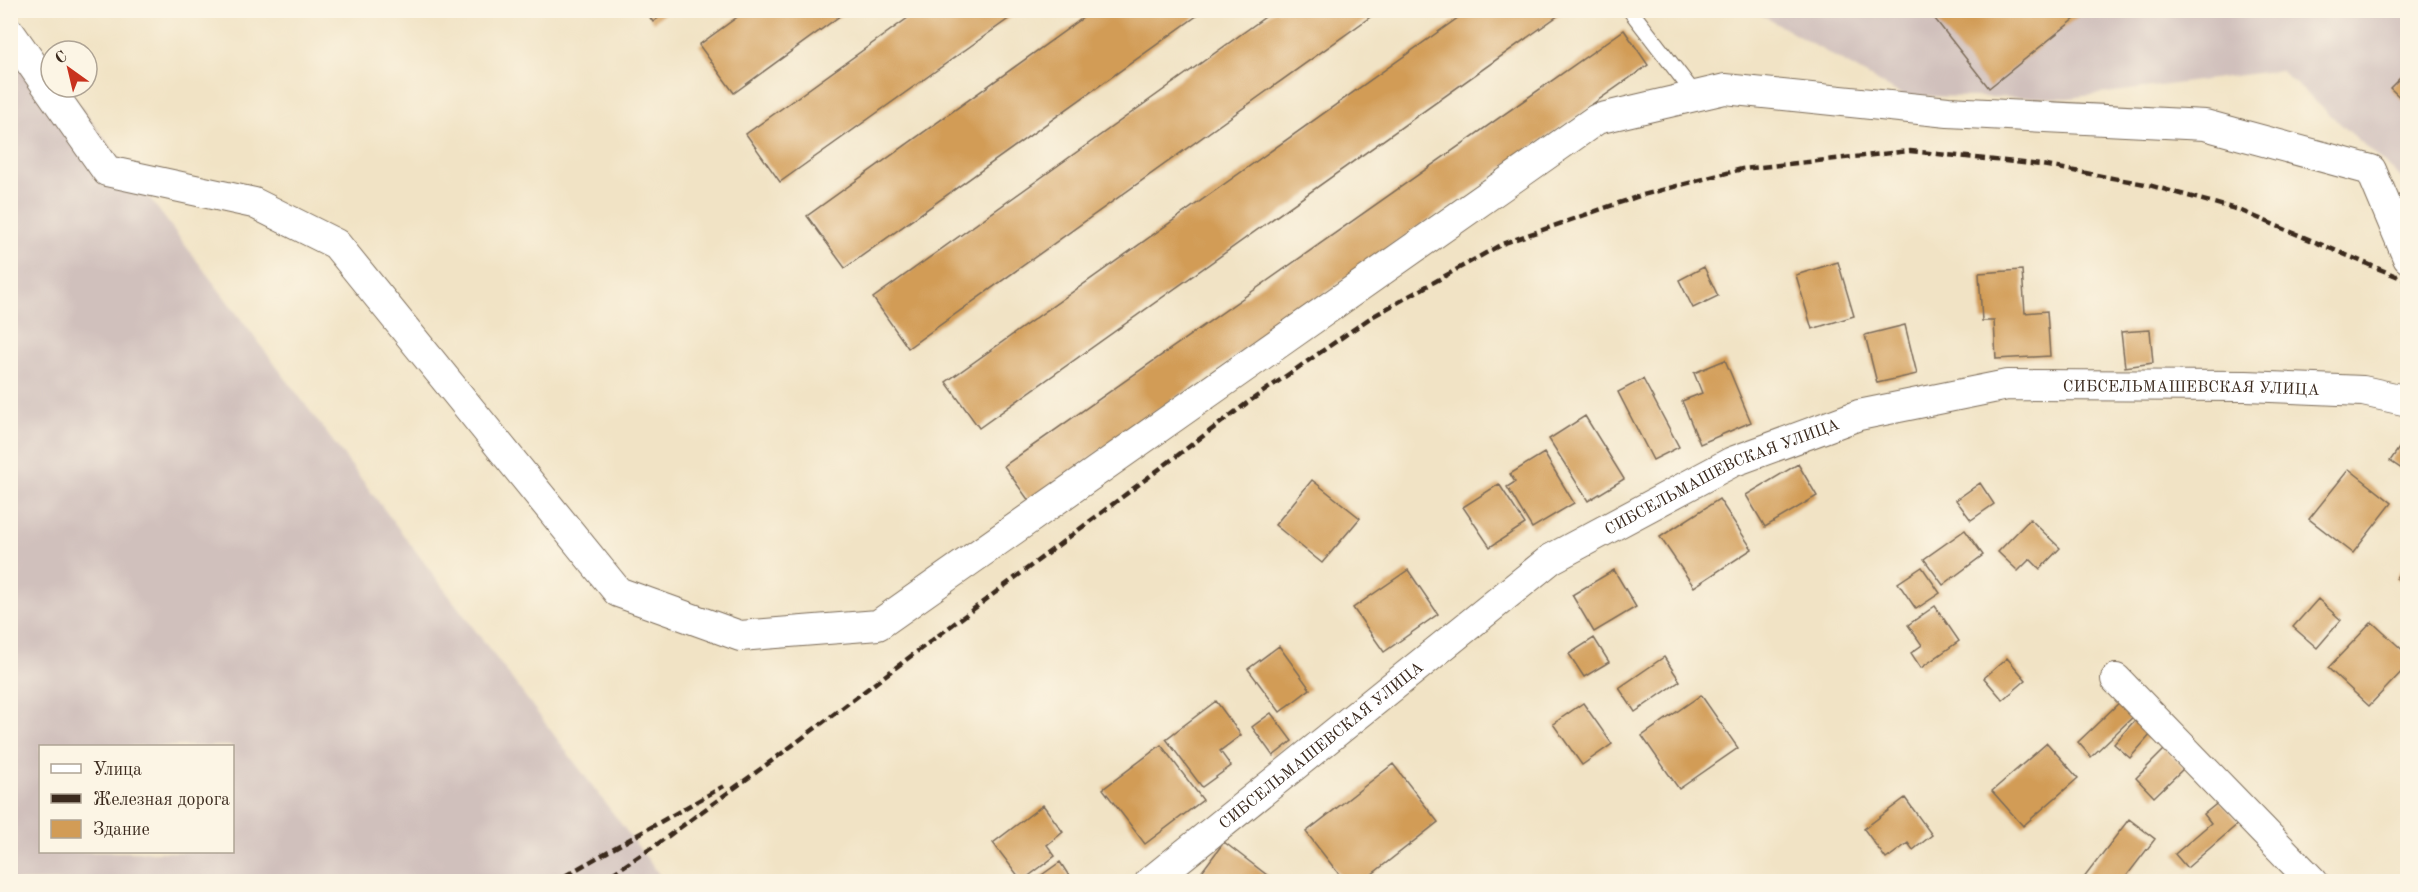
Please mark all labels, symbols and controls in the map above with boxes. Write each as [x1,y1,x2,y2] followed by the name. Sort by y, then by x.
[39,39,99,99] north arrow
[53,49,71,68] text: С
[2063,379,2320,399] street label: СИБСЕЛЬМАШЕВСКАЯ УЛИЦА
[1603,417,1842,539] street label: СИБСЕЛЬМАШЕВСКАЯ УЛИЦА
[1217,659,1427,833] street label: СИБСЕЛЬМАШЕВСКАЯ УЛИЦА
[39,745,234,853] legend
[93,761,142,779] text: Улица
[93,791,230,809] text: Железная дорога
[93,821,150,839] text: Здание

